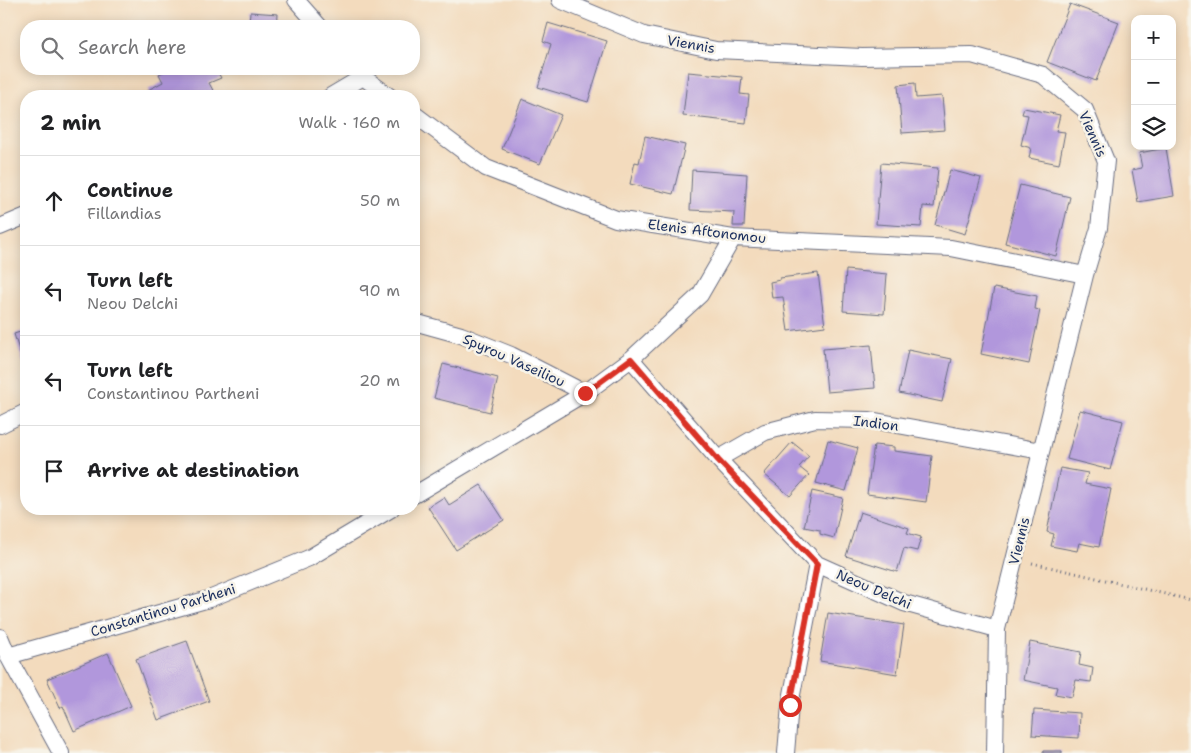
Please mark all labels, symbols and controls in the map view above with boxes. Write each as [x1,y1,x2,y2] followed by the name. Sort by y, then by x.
[1131,15,1176,150] map controls
[1131,15,1176,60] button: +
[20,20,420,75] search box
[665,31,717,57] street label: Viennis
[38,34,66,62] icon: search
[78,35,187,60] text: Search here
[1131,60,1176,105] button: −
[1131,105,1176,150] button: layers
[1075,108,1111,160] street label: Viennis
[40,109,101,137] text: 2 min
[299,112,400,133] text: Walk · 160 m
[87,178,173,203] text: Continue
[40,187,68,215] icon: ahead
[360,190,400,211] text: 50 m
[87,203,162,224] text: Fillandias
[647,215,767,247] street label: Elenis Aftonomou
[87,268,173,293] text: Turn left
[40,277,68,305] icon: left
[359,280,400,301] text: 90 m
[87,293,178,314] text: Neou Delchi
[460,329,568,391] street label: Spyrou Vaseiliou
[87,358,173,383] text: Turn left
[40,367,68,395] icon: left
[359,370,400,391] text: 20 m
[574,382,597,405] route end
[87,383,259,404] text: Constantinou Partheni
[852,411,900,435] street label: Indion
[40,457,68,485] icon: arrive
[87,458,299,483] text: Arrive at destination
[1004,515,1034,567] street label: Viennis
[834,565,914,613] street label: Neou Delchi
[88,579,238,641] street label: Constantinou Partheni
[779,694,802,717] route start

